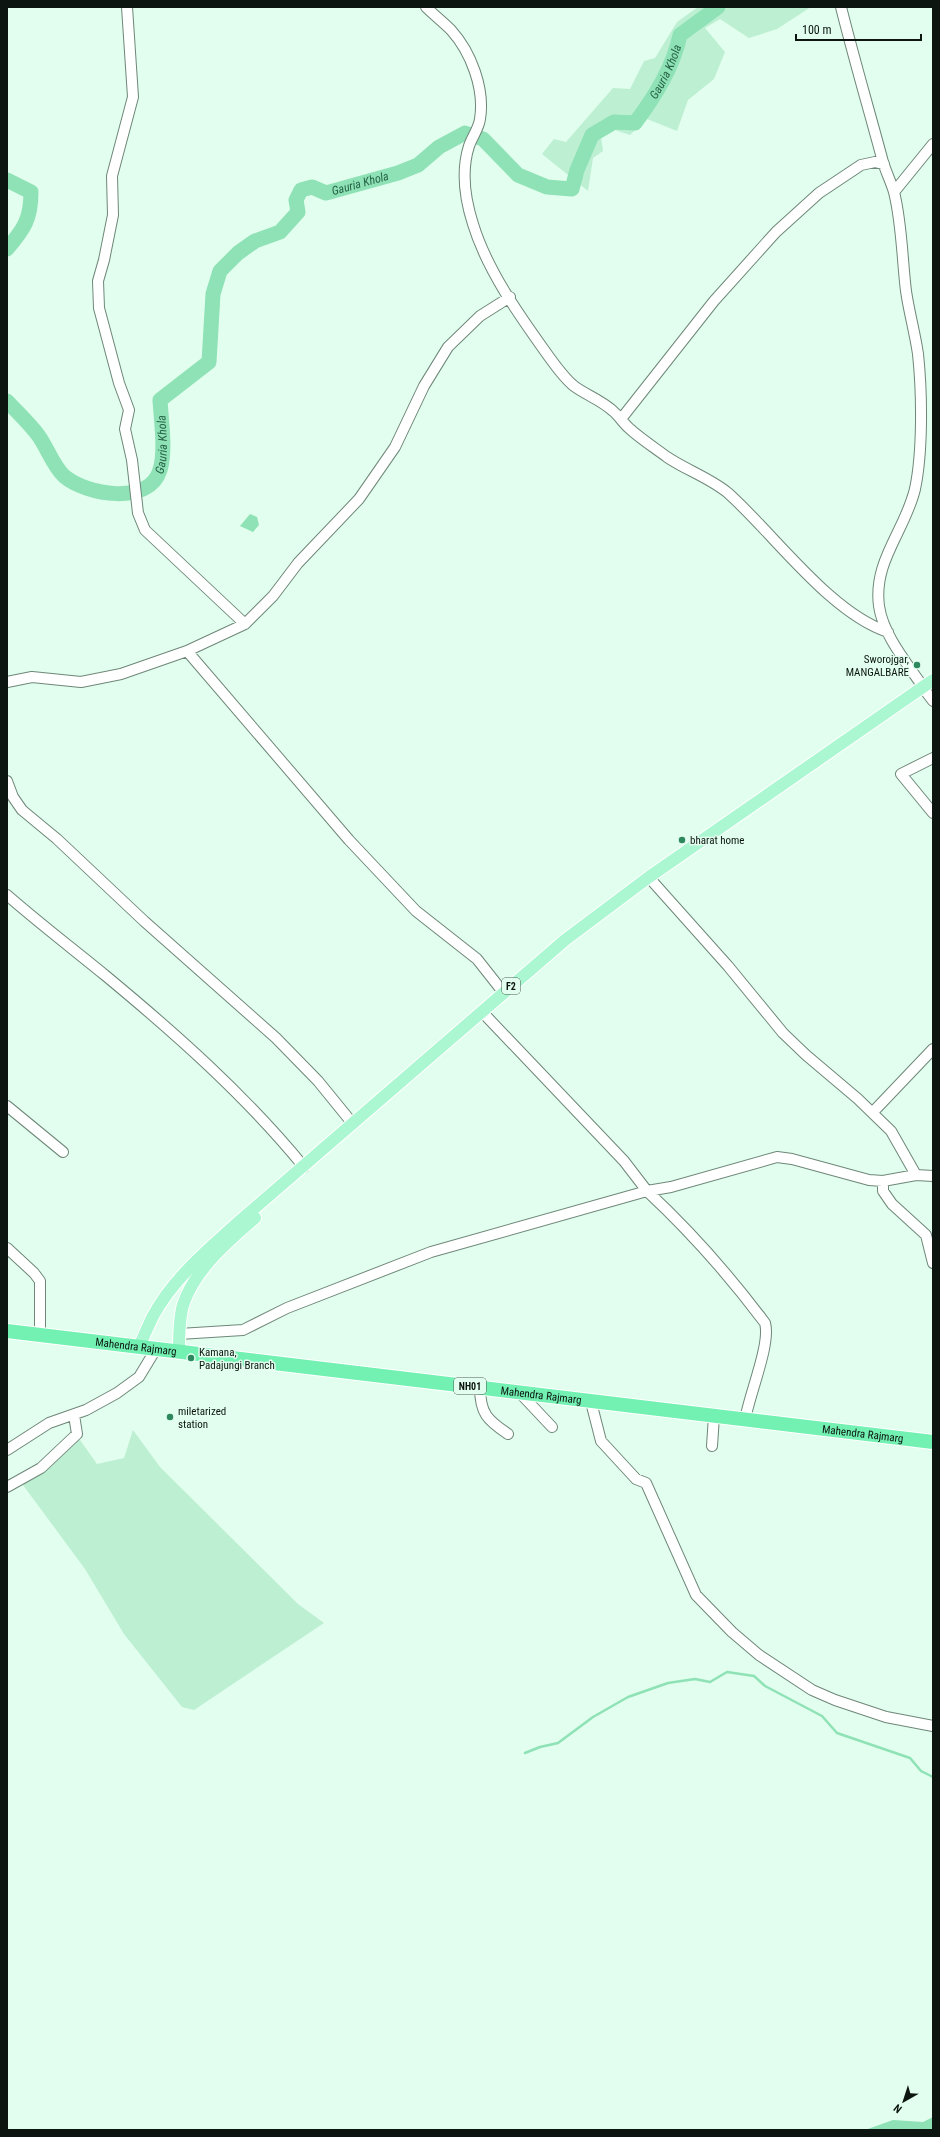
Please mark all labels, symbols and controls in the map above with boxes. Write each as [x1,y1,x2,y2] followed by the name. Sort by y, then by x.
[796,16,921,42] scale bar
[802,23,832,37] text: 100 m
[647,43,684,102] water label: Gauria Khola
[330,169,390,198] water label: Gauria Khola
[152,415,170,476] water label: Gauria Khola
[846,653,910,679] place label: Sworojgar, MANGALBARE
[912,660,922,670] marker: Sworojgar, MANGALBARE
[690,834,744,847] place label: bharat home
[677,835,687,845] marker: bharat home
[502,978,520,994] road number: F2
[95,1335,177,1358] street label: Mahendra Rajmarg
[199,1346,275,1372] place label: Kamana, Padajungi Branch
[186,1353,196,1363] marker: Kamana, Padajungi Branch
[454,1378,486,1394] road number: NH01
[500,1384,582,1406] street label: Mahendra Rajmarg
[178,1405,226,1431] place label: miletarized station
[165,1412,175,1422] marker: miletarized station
[822,1422,904,1445] street label: Mahendra Rajmarg
[884,2081,924,2121] north arrow
[891,2101,905,2116] text: N

